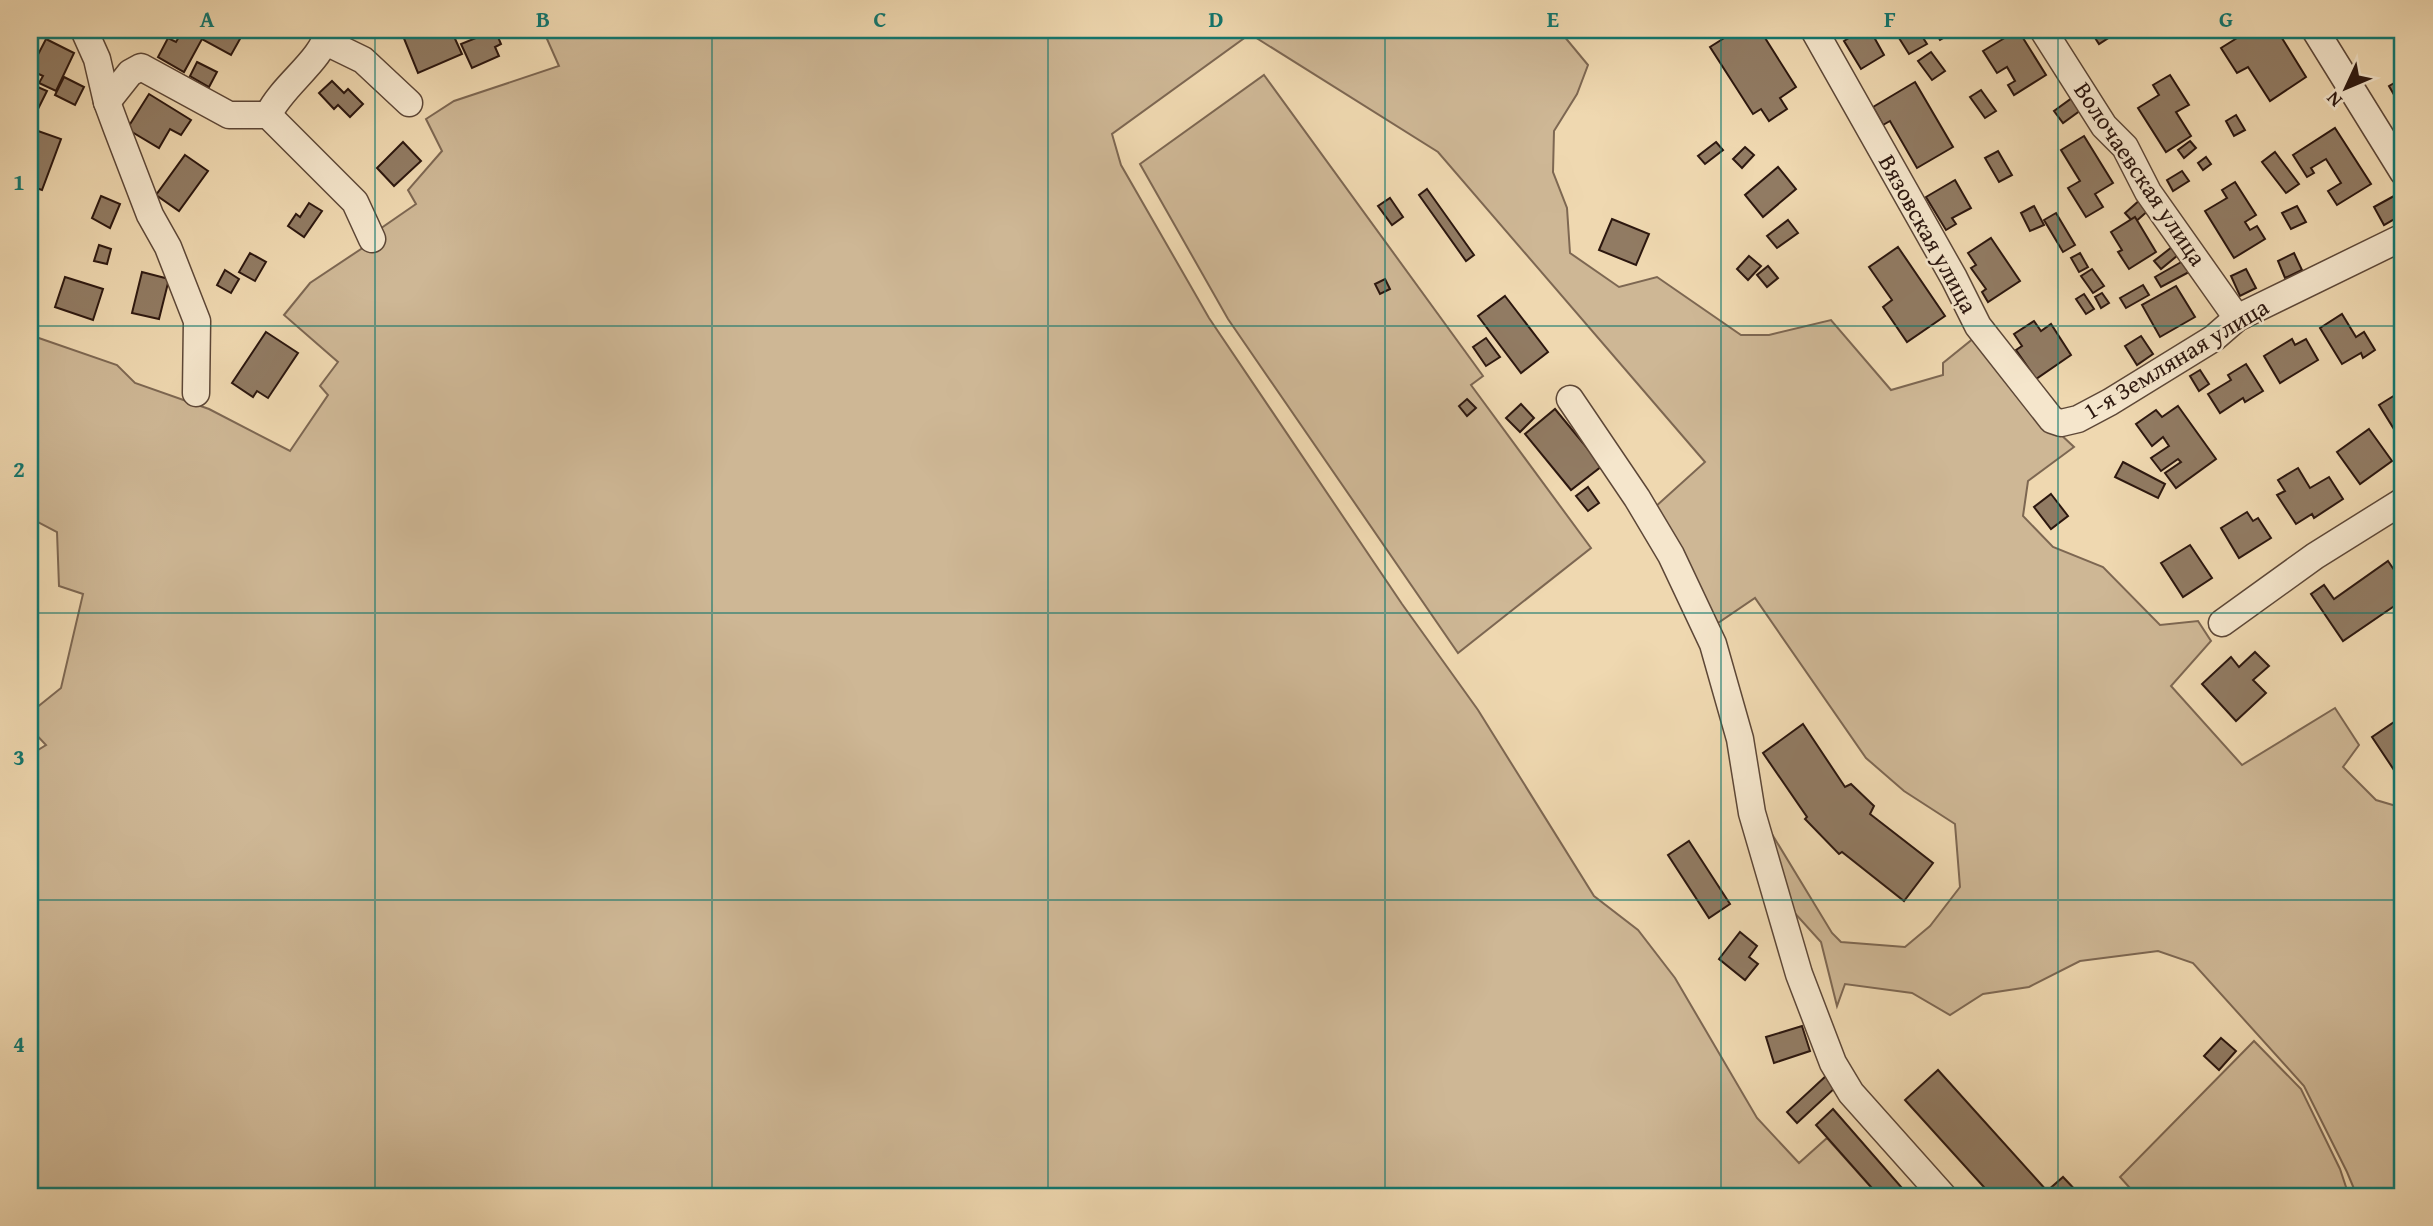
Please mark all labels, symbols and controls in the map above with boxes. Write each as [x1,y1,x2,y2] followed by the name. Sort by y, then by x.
[200,2,215,35] text: A
[536,2,550,35] text: B
[873,2,887,35] text: C
[1209,2,1224,35] text: D
[1547,2,1559,35] text: E
[1884,2,1896,35] text: F
[2219,2,2233,35] text: G
[2310,52,2380,122] north arrow
[2066,75,2215,273] street label: Волочаевская улица
[2319,85,2348,114] text: N
[1870,148,1987,320] street label: Вязовская улица
[13,165,25,198] text: 1
[2076,289,2276,428] street label: 1-я Земляная улица
[13,452,25,485] text: 2
[13,740,25,773] text: 3
[13,1027,25,1060] text: 4

